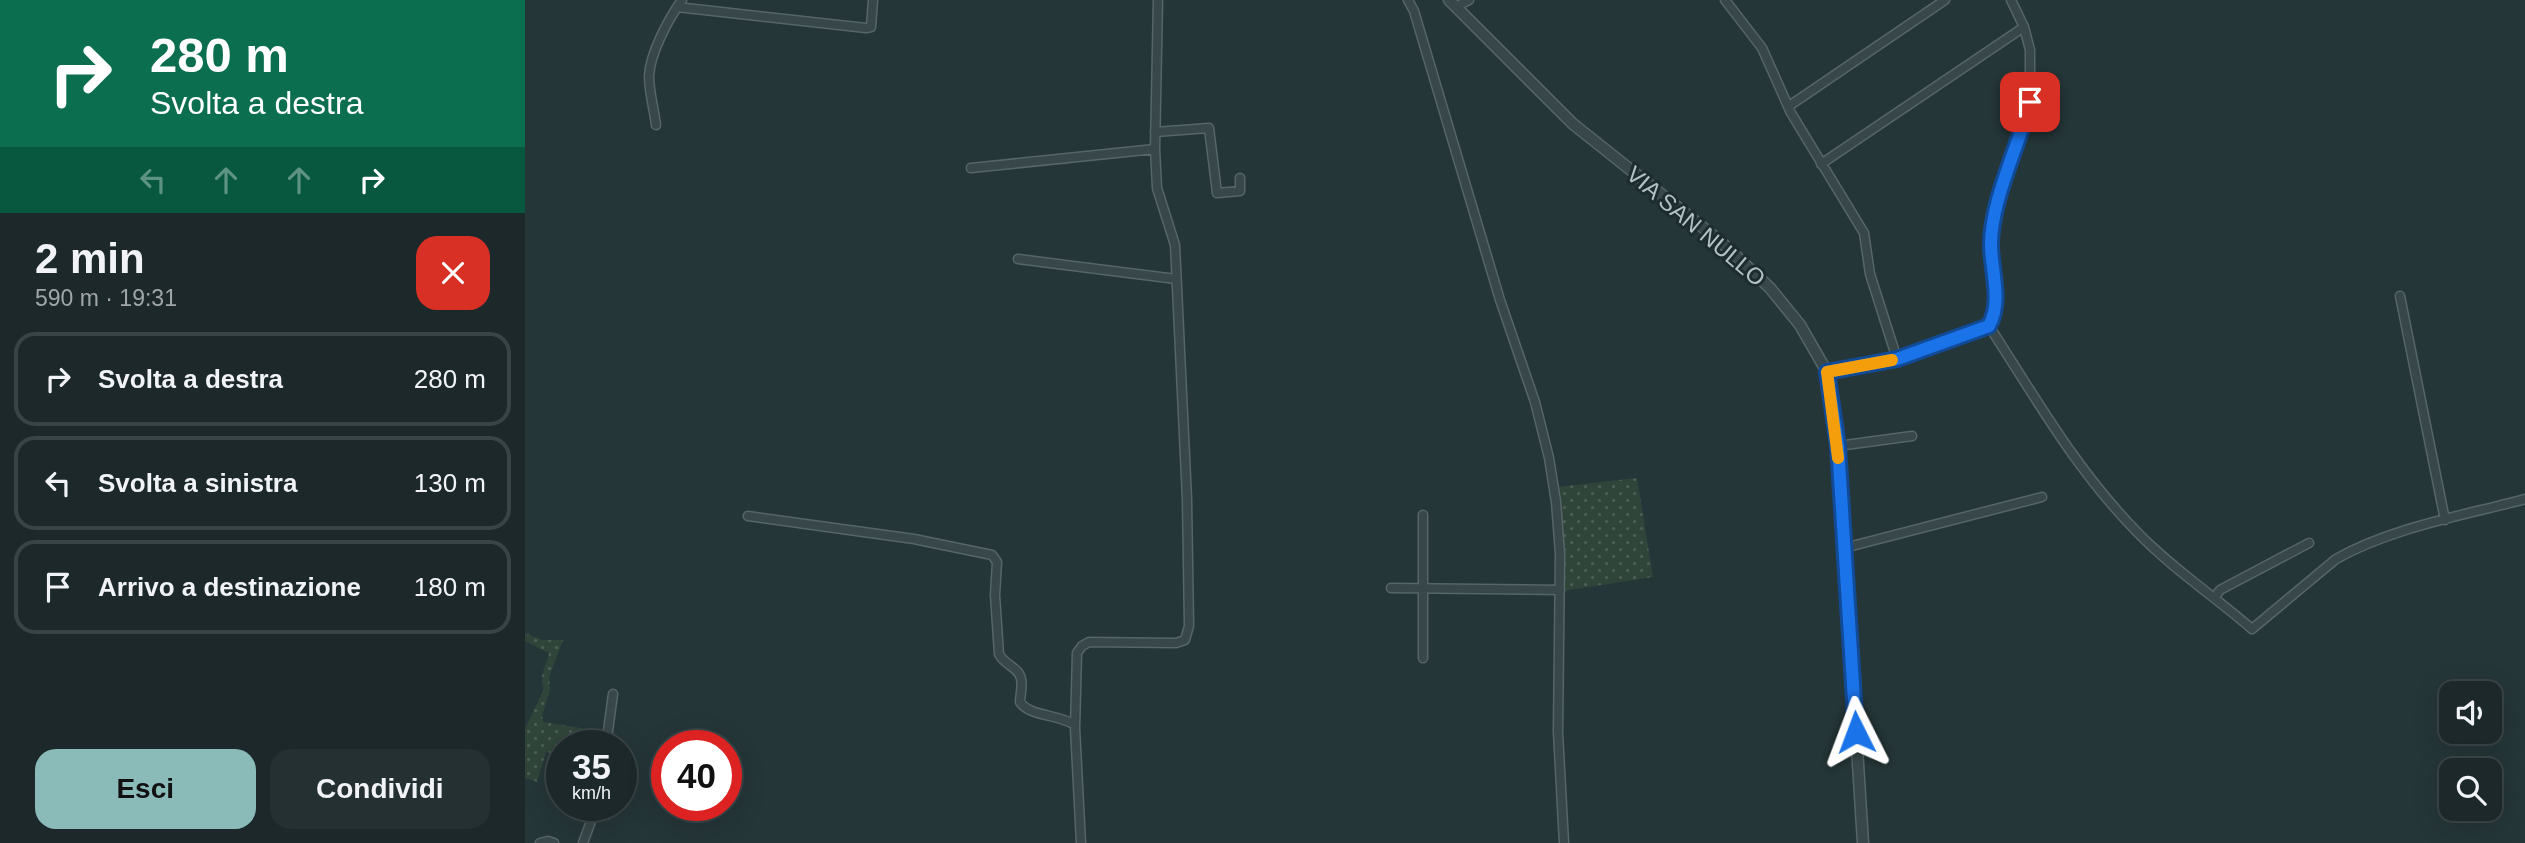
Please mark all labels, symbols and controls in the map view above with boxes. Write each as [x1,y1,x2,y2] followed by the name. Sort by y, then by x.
[35,28,126,119] icon: right
[150,28,289,82] text: 280 m
[2000,72,2060,132] pin
[2011,83,2049,121] icon: arrive
[150,85,363,121] text: Svolta a destra
[134,161,172,199] icon: left
[207,161,245,199] icon: ahead
[280,161,318,199] icon: ahead
[353,161,391,199] icon: right
[1622,161,1770,291] street label: VIA SAN NULLO
[35,235,145,282] text: 2 min
[416,236,490,310] button: close
[35,285,177,311] text: 590 m · 19:31
[39,360,77,398] icon: right
[98,364,283,394] text: Svolta a destra
[414,364,486,394] text: 280 m
[39,464,77,502] icon: left
[98,468,297,498] text: Svolta a sinistra
[414,468,486,498] text: 130 m
[39,568,77,606] icon: arrive
[98,572,361,602] text: Arrivo a destinazione
[414,572,486,602] text: 180 m
[2439,681,2502,821] map controls
[2439,681,2502,744] button: sound
[1819,695,1893,769] position arrow
[651,730,742,821] speed limit sign: 40
[572,747,611,786] text: 35
[35,749,256,829] button: Esci
[270,749,490,829] button: Condividi
[2439,758,2502,821] button: search
[572,783,611,803] text: km/h

